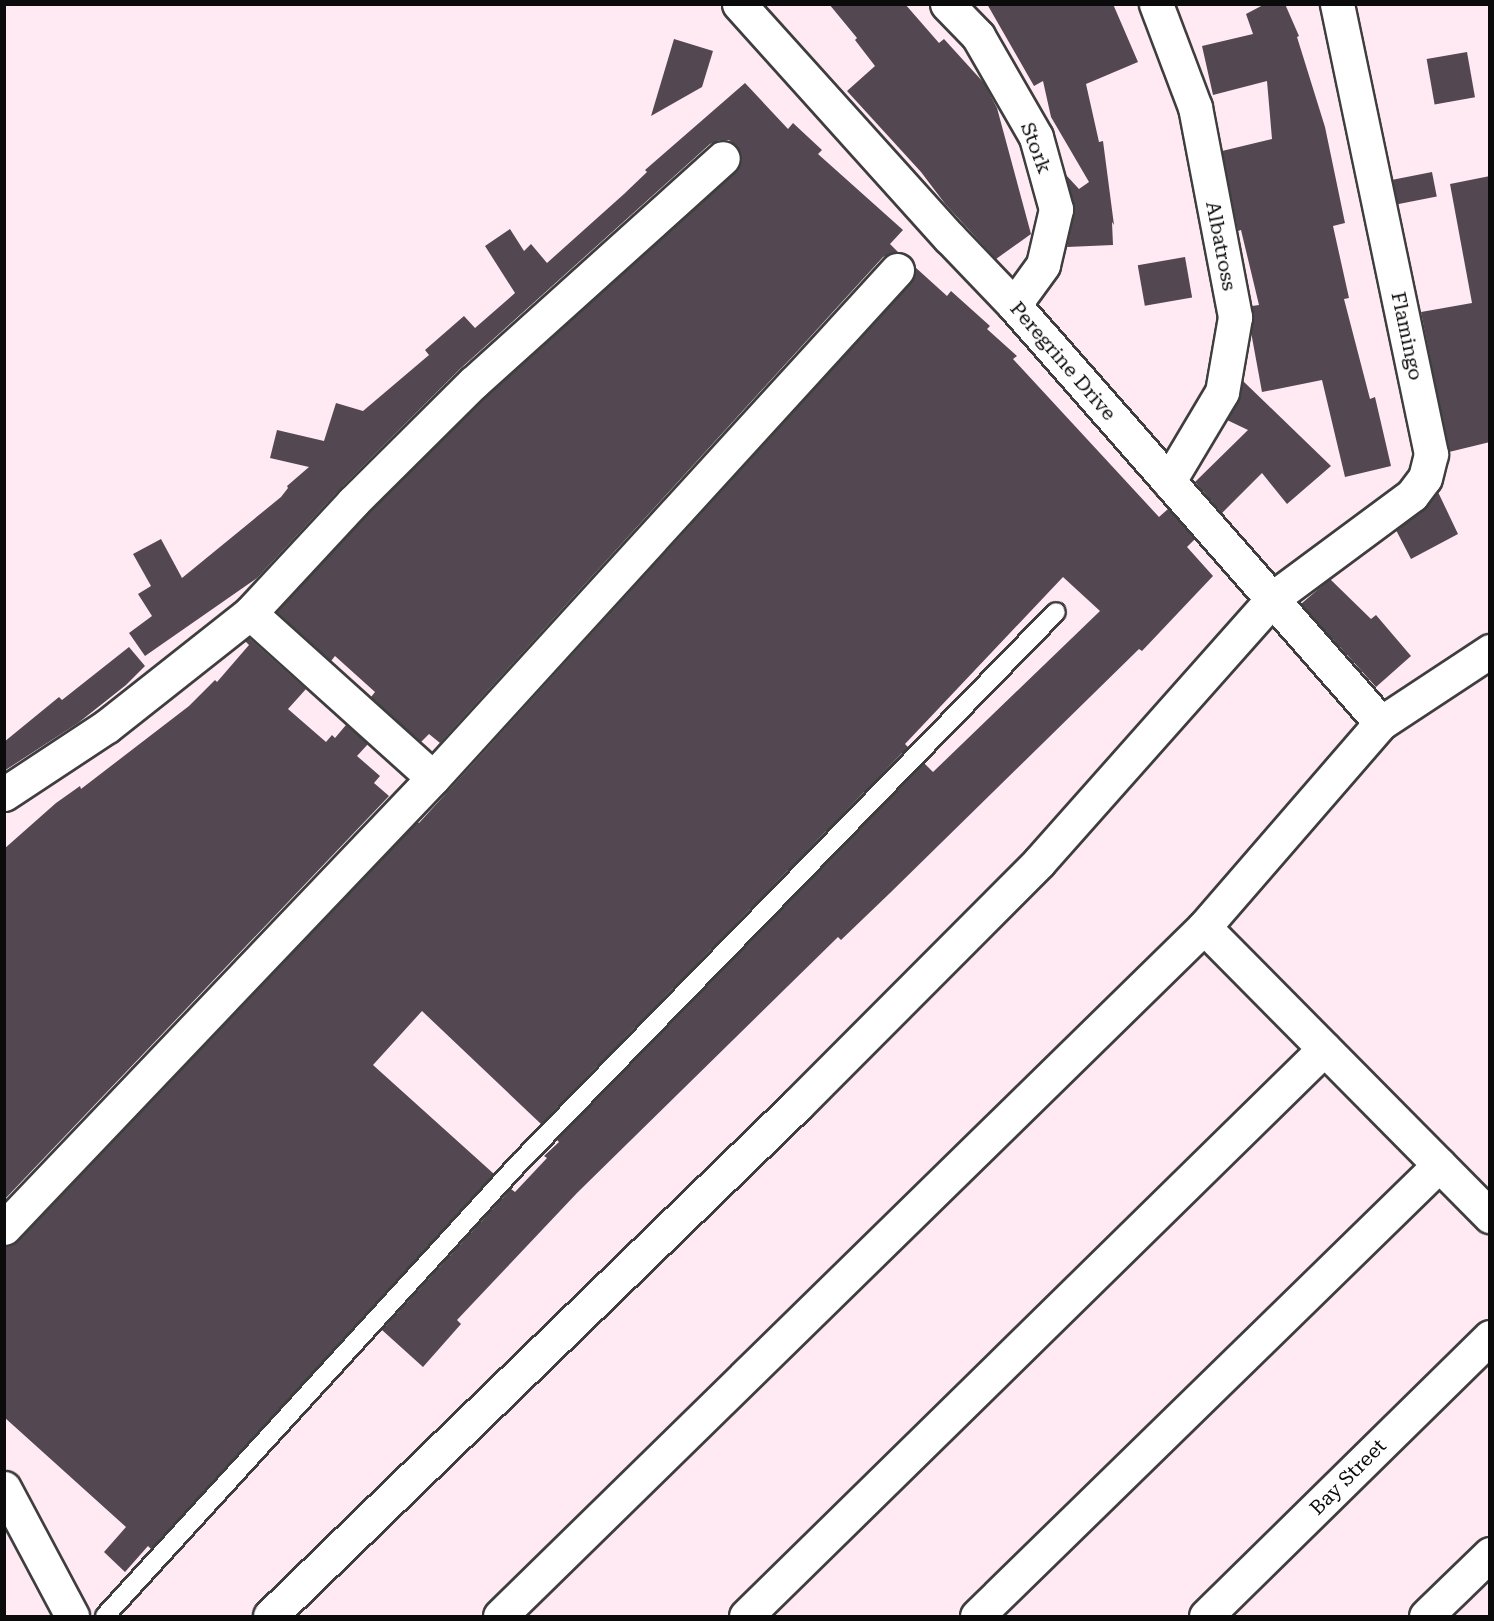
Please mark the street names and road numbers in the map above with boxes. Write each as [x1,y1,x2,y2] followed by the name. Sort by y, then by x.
[1015,119,1057,177] street label: Stork
[1201,199,1241,293] street label: Albatross
[1386,290,1428,382] street label: Flamingo
[1005,297,1121,425] street label: Peregrine Drive
[1305,1434,1391,1520] street label: Bay Street

